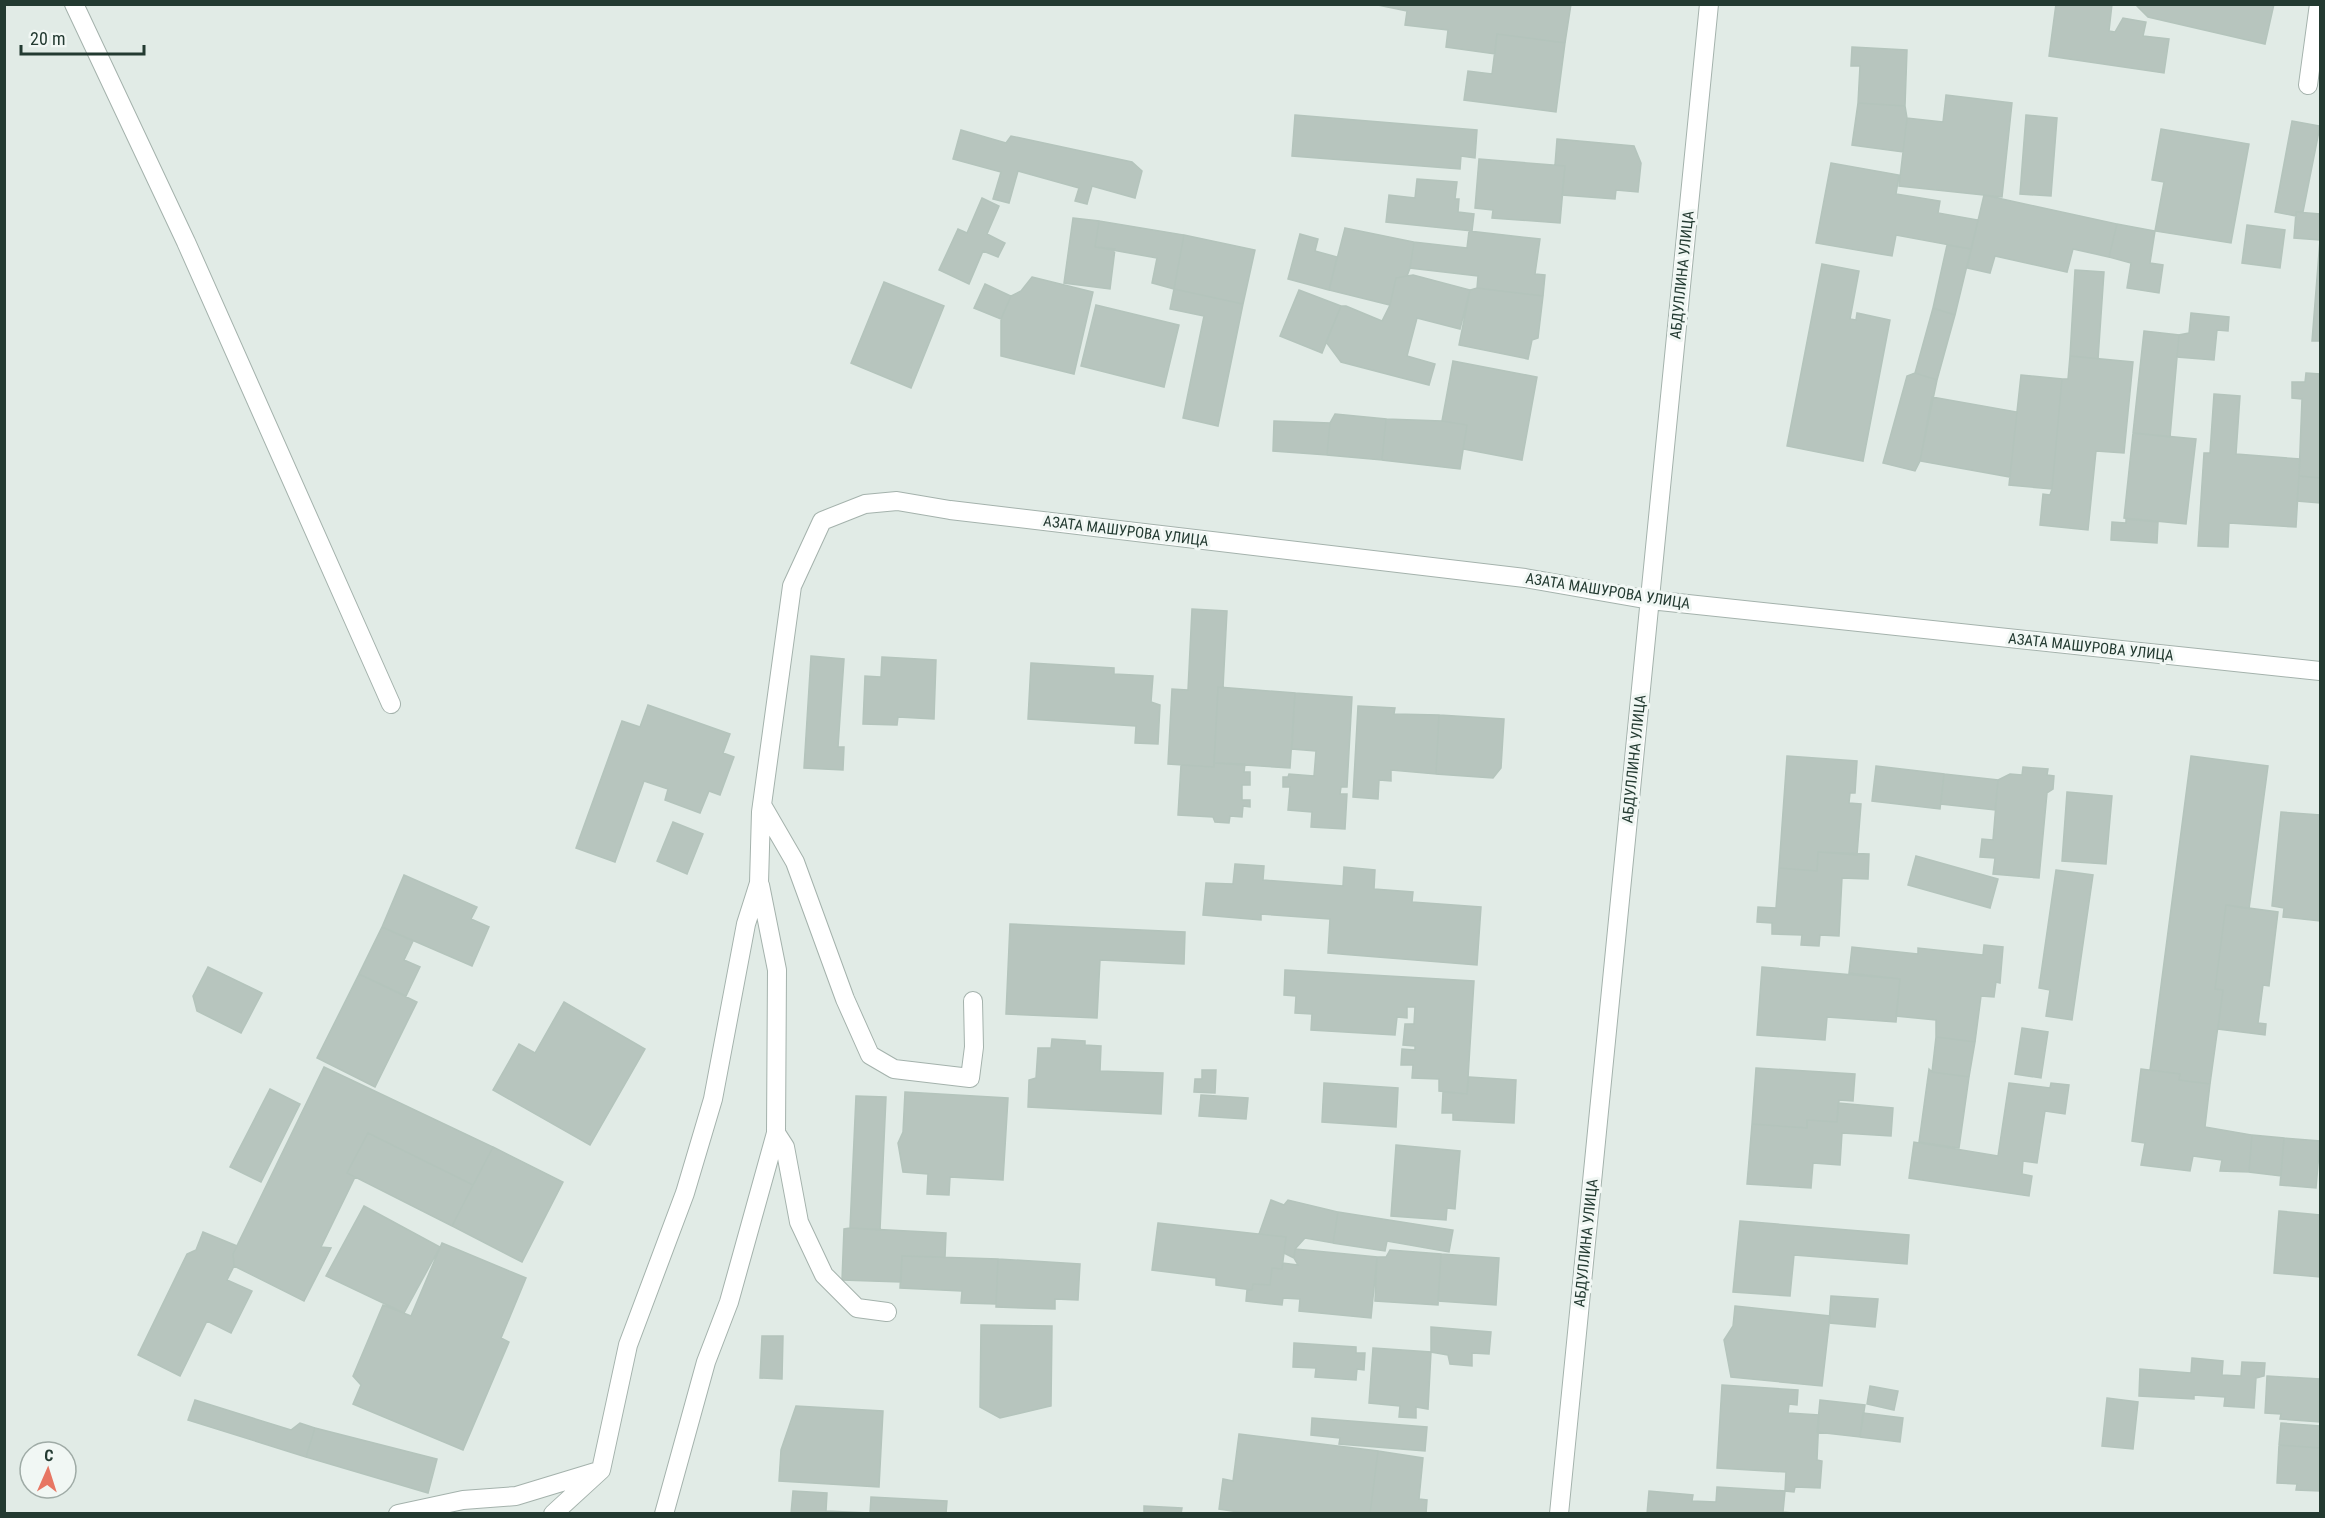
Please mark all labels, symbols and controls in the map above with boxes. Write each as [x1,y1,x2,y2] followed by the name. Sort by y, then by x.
[21,18,144,56] scale bar
[30,28,65,49] text: 20 m
[1666,210,1698,340] street label: АБДУЛЛИНА УЛИЦА
[1042,512,1210,550] street label: АЗАТА МАШУРОВА УЛИЦА
[1524,569,1692,613] street label: АЗАТА МАШУРОВА УЛИЦА
[2007,629,2175,665] street label: АЗАТА МАШУРОВА УЛИЦА
[1618,694,1650,824] street label: АБДУЛЛИНА УЛИЦА
[1570,1178,1602,1308] street label: АБДУЛЛИНА УЛИЦА
[18,1440,78,1500] north arrow
[44,1446,54,1465] text: С

